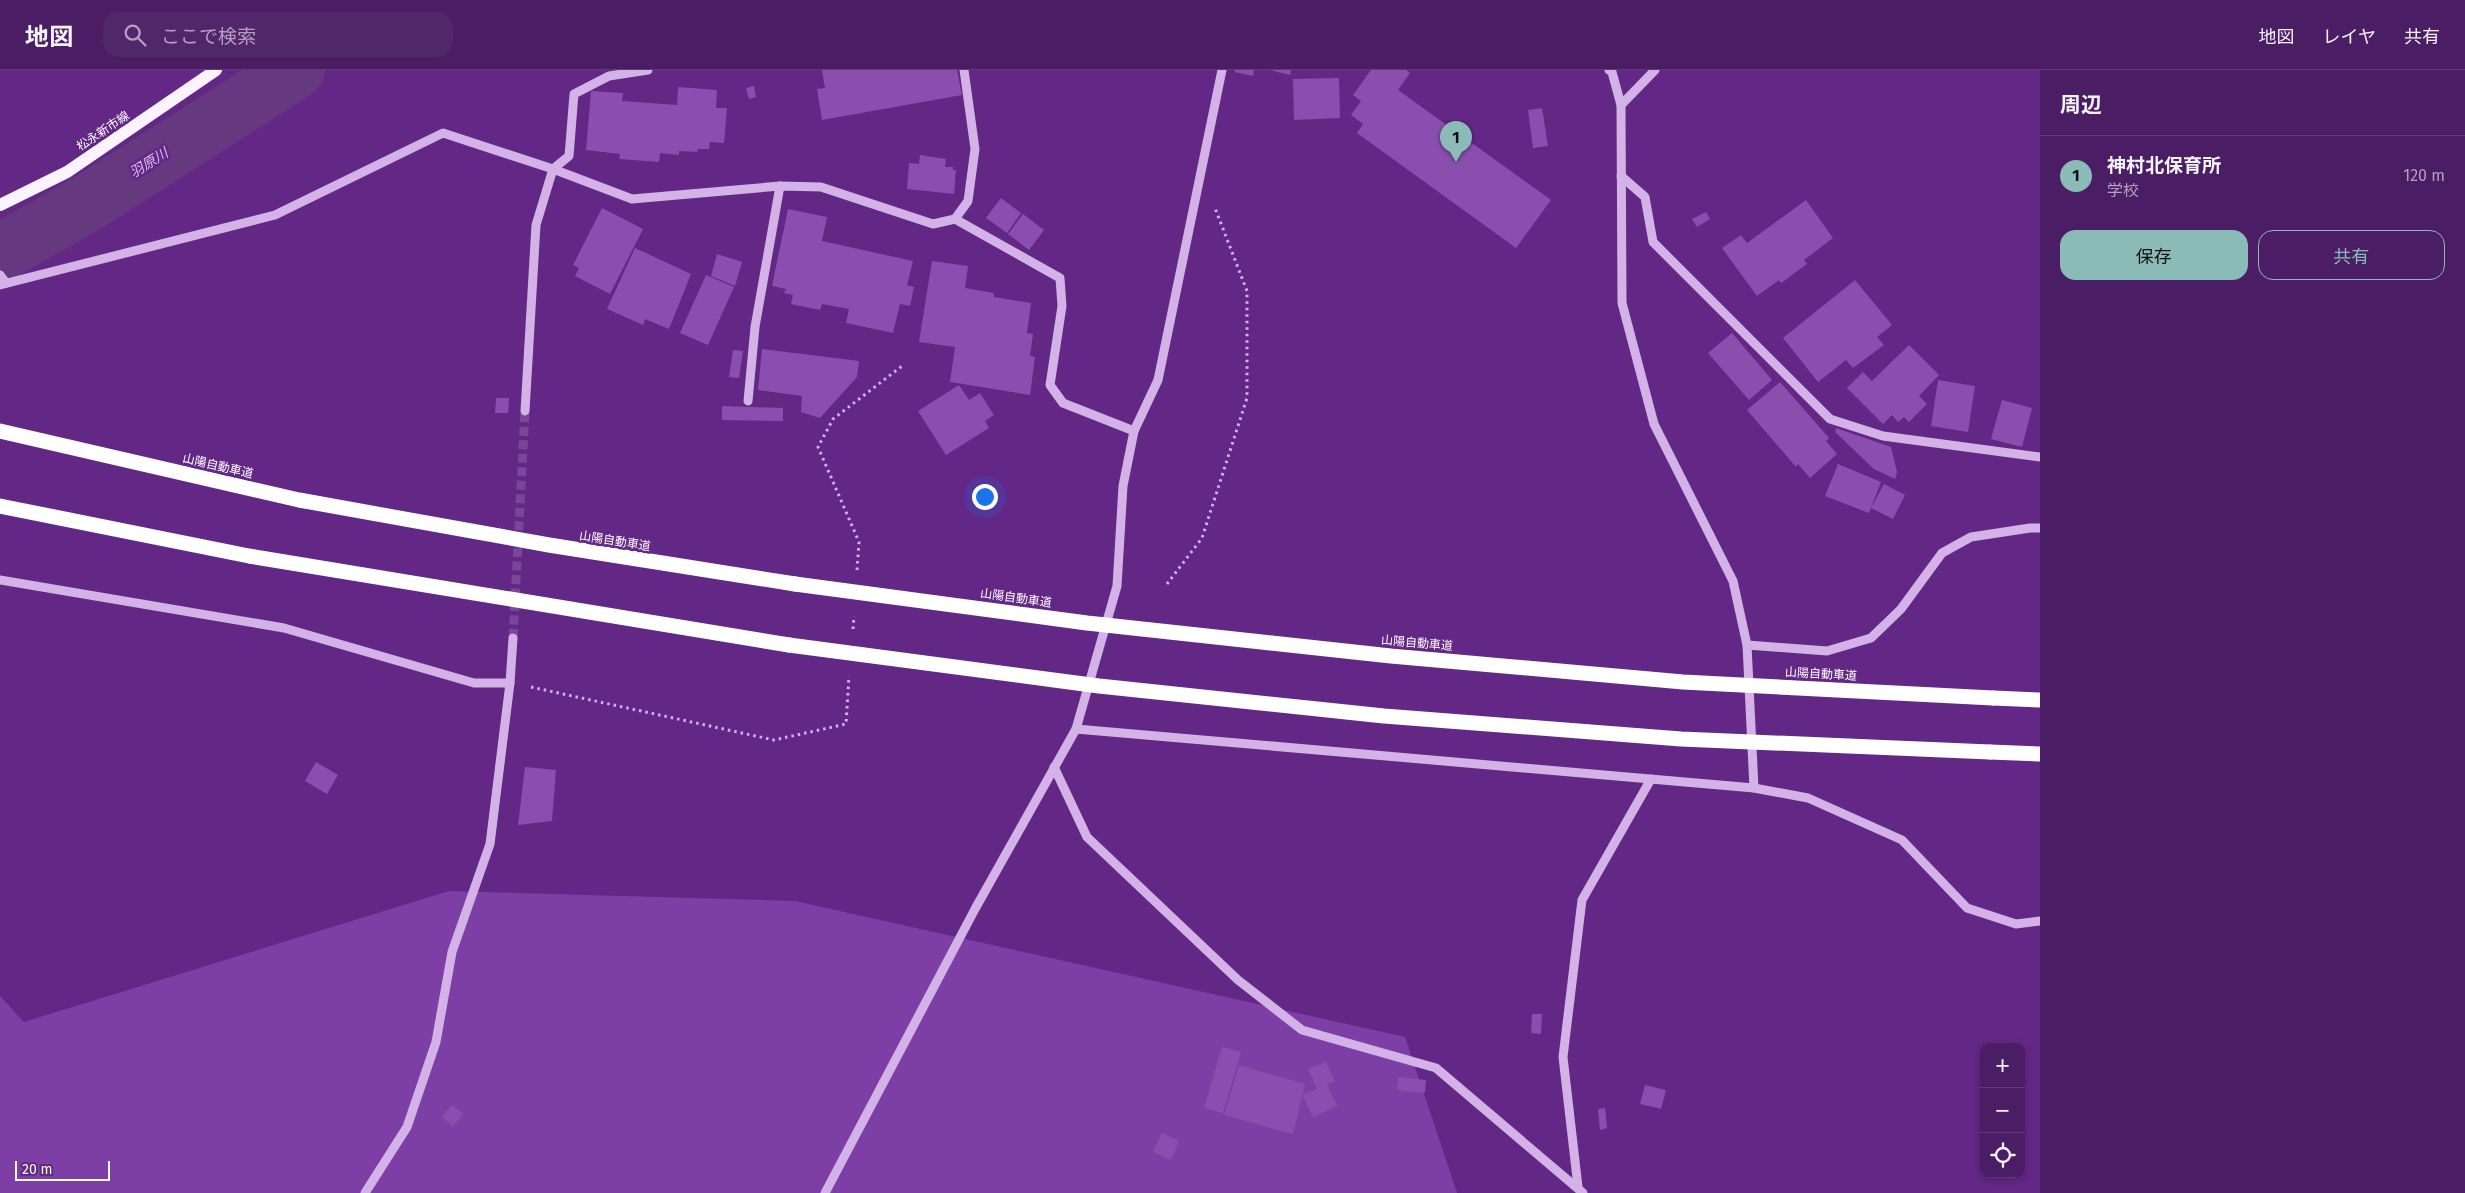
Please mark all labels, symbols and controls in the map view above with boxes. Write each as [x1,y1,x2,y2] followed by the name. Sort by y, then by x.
[103,12,453,57] search box
[121,21,149,49] icon: search
[25,23,73,51] text: 地図
[161,25,256,48] text: ここで検索
[2259,26,2295,48] text: 地図
[2323,26,2376,48] text: レイヤ
[2404,26,2440,48] text: 共有
[2060,92,2102,118] text: 周辺
[74,108,132,154] street label: 松永新市線
[1440,121,1472,162] pin: 1
[127,144,173,181] water label: 羽原川
[2107,154,2221,177] text: 神村北保育所
[2072,166,2080,185] text: 1
[2403,166,2445,185] text: 120 m
[2107,181,2139,200] text: 学校
[2060,230,2248,280] button: 保存
[2258,230,2445,280] button: 共有
[181,451,255,481] street label: 山陽自動車道
[972,484,998,510] your location
[578,528,652,554] street label: 山陽自動車道
[979,586,1053,610] street label: 山陽自動車道
[1381,633,1453,653] street label: 山陽自動車道
[1785,665,1857,683] street label: 山陽自動車道
[1980,1043,2025,1178] map controls
[1980,1043,2025,1088] button: +
[1980,1088,2025,1133] button: −
[1980,1133,2025,1178] button: locate
[15,1158,110,1181] scale bar
[22,1161,52,1178] text: 20 m

